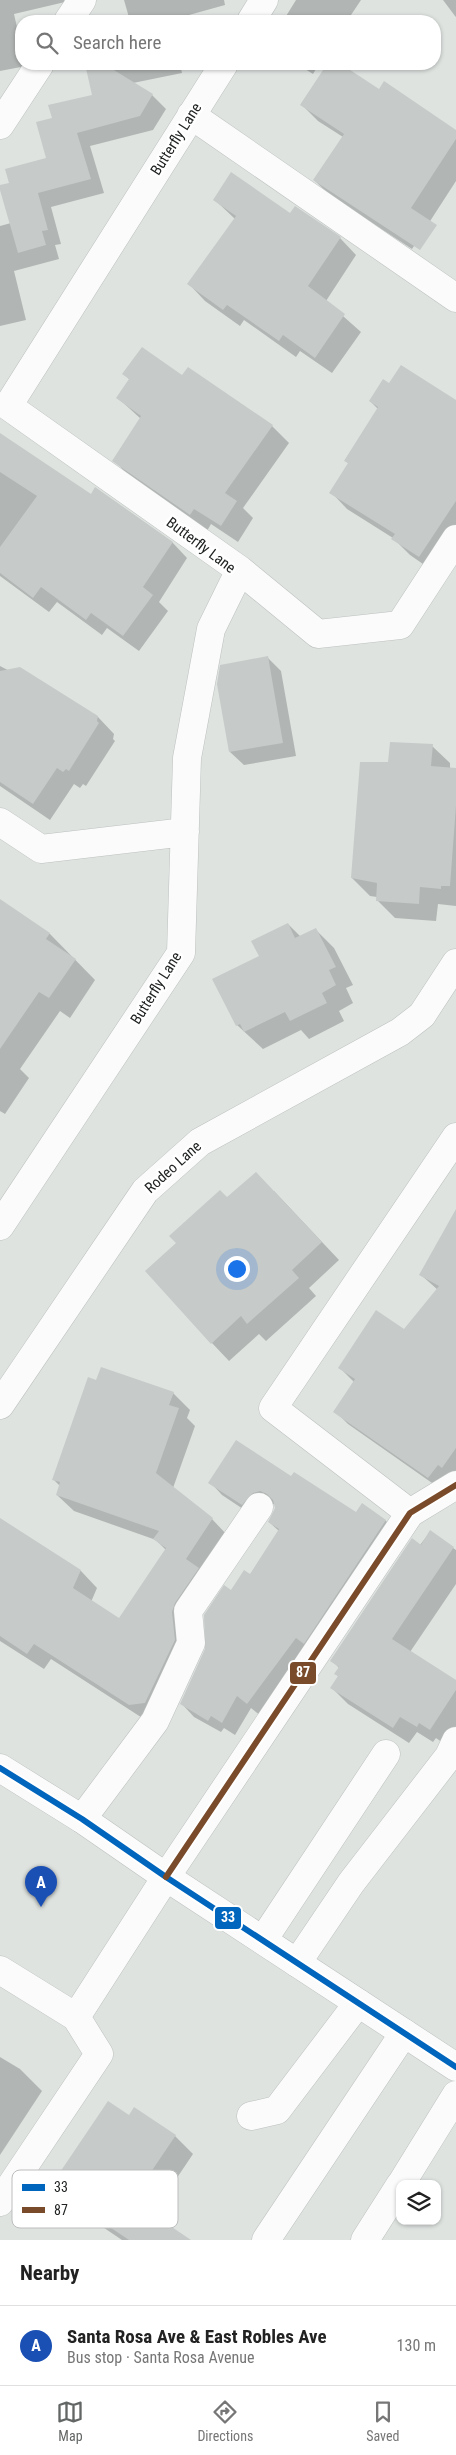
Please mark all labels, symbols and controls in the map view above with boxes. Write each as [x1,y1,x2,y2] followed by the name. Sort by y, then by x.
[15,15,441,70] search box
[33,29,61,57] icon: search
[73,31,161,54] text: Search here
[147,100,205,178] street label: Butterfly Lane
[163,513,239,577] street label: Butterfly Lane
[127,949,185,1027] street label: Butterfly Lane
[141,1137,205,1197] street label: Rodeo Lane
[224,1256,250,1282] your location
[289,1661,317,1685] line badge: 87
[296,1664,310,1680] text: 87
[25,1866,57,1907] pin: A
[214,1906,242,1930] line badge: 33
[221,1909,235,1925] text: 33
[12,2170,178,2228] legend
[54,2179,68,2195] text: 33
[396,2180,441,2225] map controls
[396,2180,441,2225] button: layers
[54,2202,68,2218] text: 87
[20,2261,79,2285] text: Nearby
[67,2325,327,2348] text: Santa Rosa Ave & East Robles Ave
[31,2336,41,2355] text: A
[397,2336,436,2355] text: 130 m
[67,2348,254,2367] text: Bus stop · Santa Rosa Avenue
[56,2398,84,2444] tab: Map
[197,2398,253,2444] tab: Directions
[366,2398,400,2444] tab: Saved

